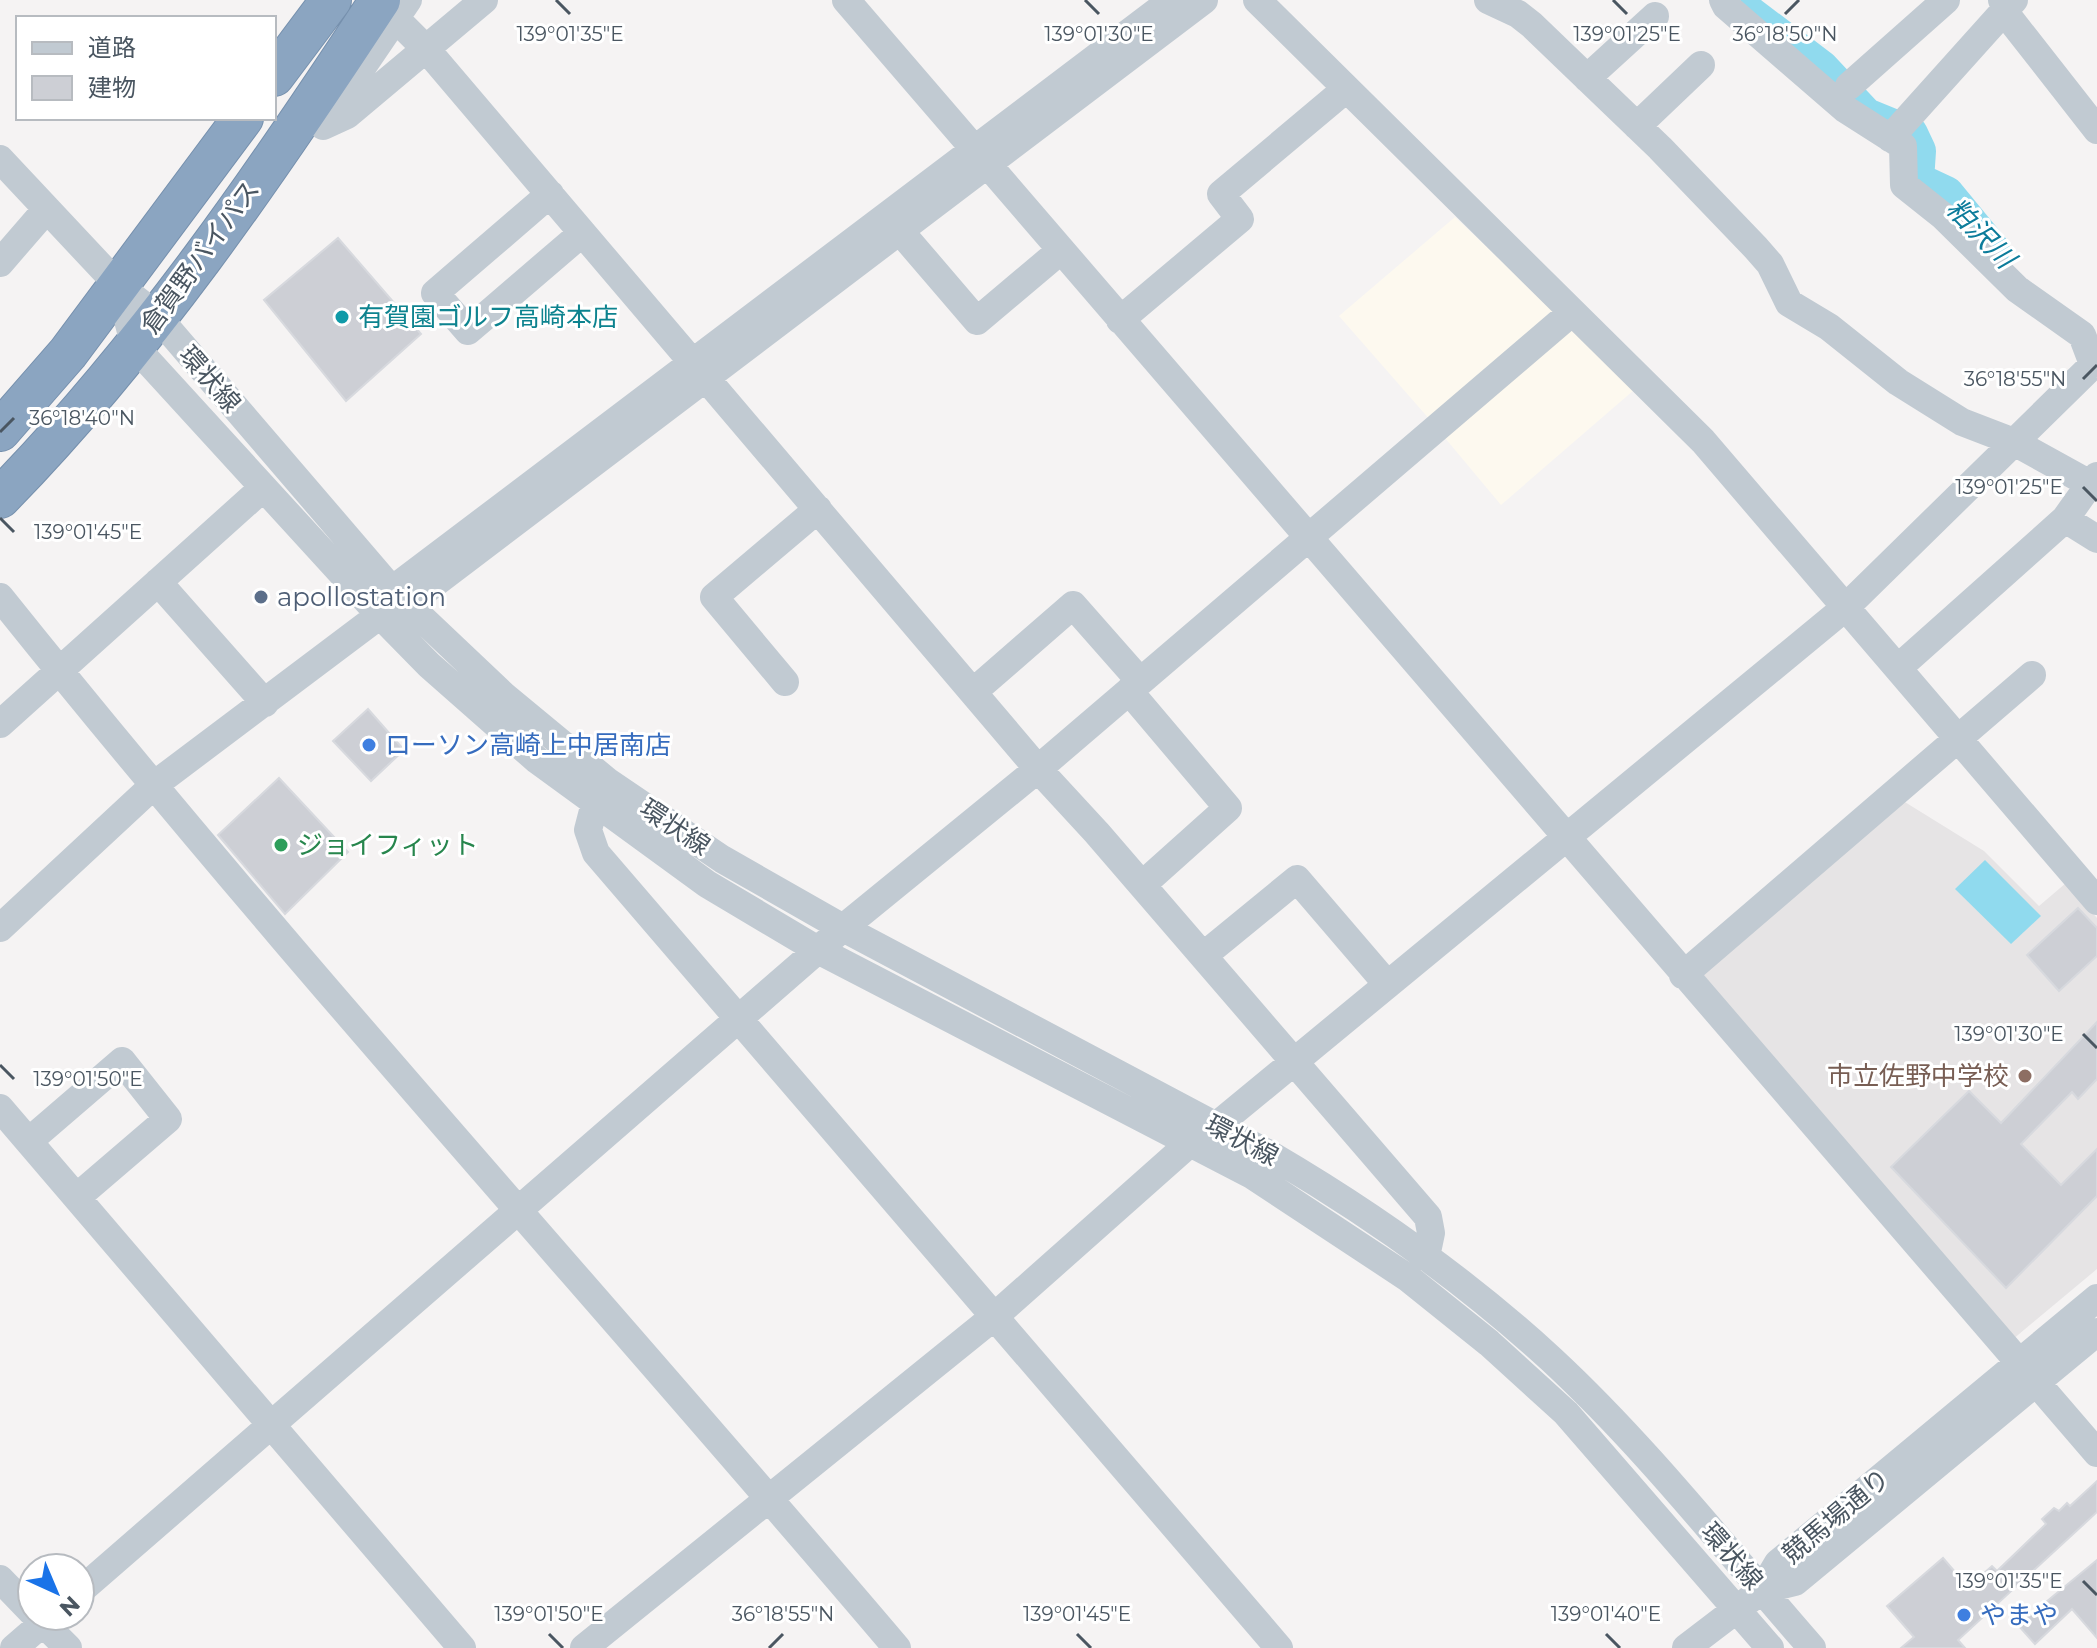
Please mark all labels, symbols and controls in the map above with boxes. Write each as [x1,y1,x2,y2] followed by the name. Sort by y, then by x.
[16,16,276,120] legend
[516,22,624,46] text: 139°01'35"E
[1044,22,1154,46] text: 139°01'30"E
[1573,22,1681,46] text: 139°01'25"E
[1733,22,1837,46] text: 36°18'50"N
[88,33,136,62] text: 道路
[88,73,136,102] text: 建物
[134,174,266,340] street label: 倉賀野バイパス
[1940,191,2024,277] water label: 粕沢川
[358,301,618,333] place label: 有賀園ゴルフ高崎本店
[333,308,351,326] marker: 有賀園ゴルフ高崎本店
[172,339,248,419] street label: 環状線
[1964,367,2066,391] text: 36°18'55"N
[29,406,135,430] text: 36°18'40"N
[1955,475,2063,499] text: 139°01'25"E
[34,520,142,544] text: 139°01'45"E
[277,581,446,613] place label: apollostation
[252,588,270,606] marker: apollostation
[385,729,671,761] place label: ローソン高崎上中居南店
[360,736,378,754] marker: ローソン高崎上中居南店
[634,792,716,862] street label: 環状線
[297,829,478,861] place label: ジョイフィット
[272,836,290,854] marker: ジョイフィット
[1954,1022,2064,1046] text: 139°01'30"E
[1827,1060,2009,1092] place label: 市立佐野中学校
[33,1067,143,1091] text: 139°01'50"E
[2016,1067,2034,1085] marker: 市立佐野中学校
[1200,1108,1284,1172] street label: 環状線
[1776,1462,1896,1570] street label: 競馬場通り
[1694,1516,1770,1596] street label: 環状線
[16,1552,96,1632] north arrow
[1955,1569,2063,1593] text: 139°01'35"E
[54,1590,85,1622] text: N
[1980,1599,2058,1631] place label: やまや
[494,1602,604,1626] text: 139°01'50"E
[732,1602,834,1626] text: 36°18'55"N
[1023,1602,1131,1626] text: 139°01'45"E
[1551,1602,1661,1626] text: 139°01'40"E
[1955,1606,1973,1624] marker: やまや

